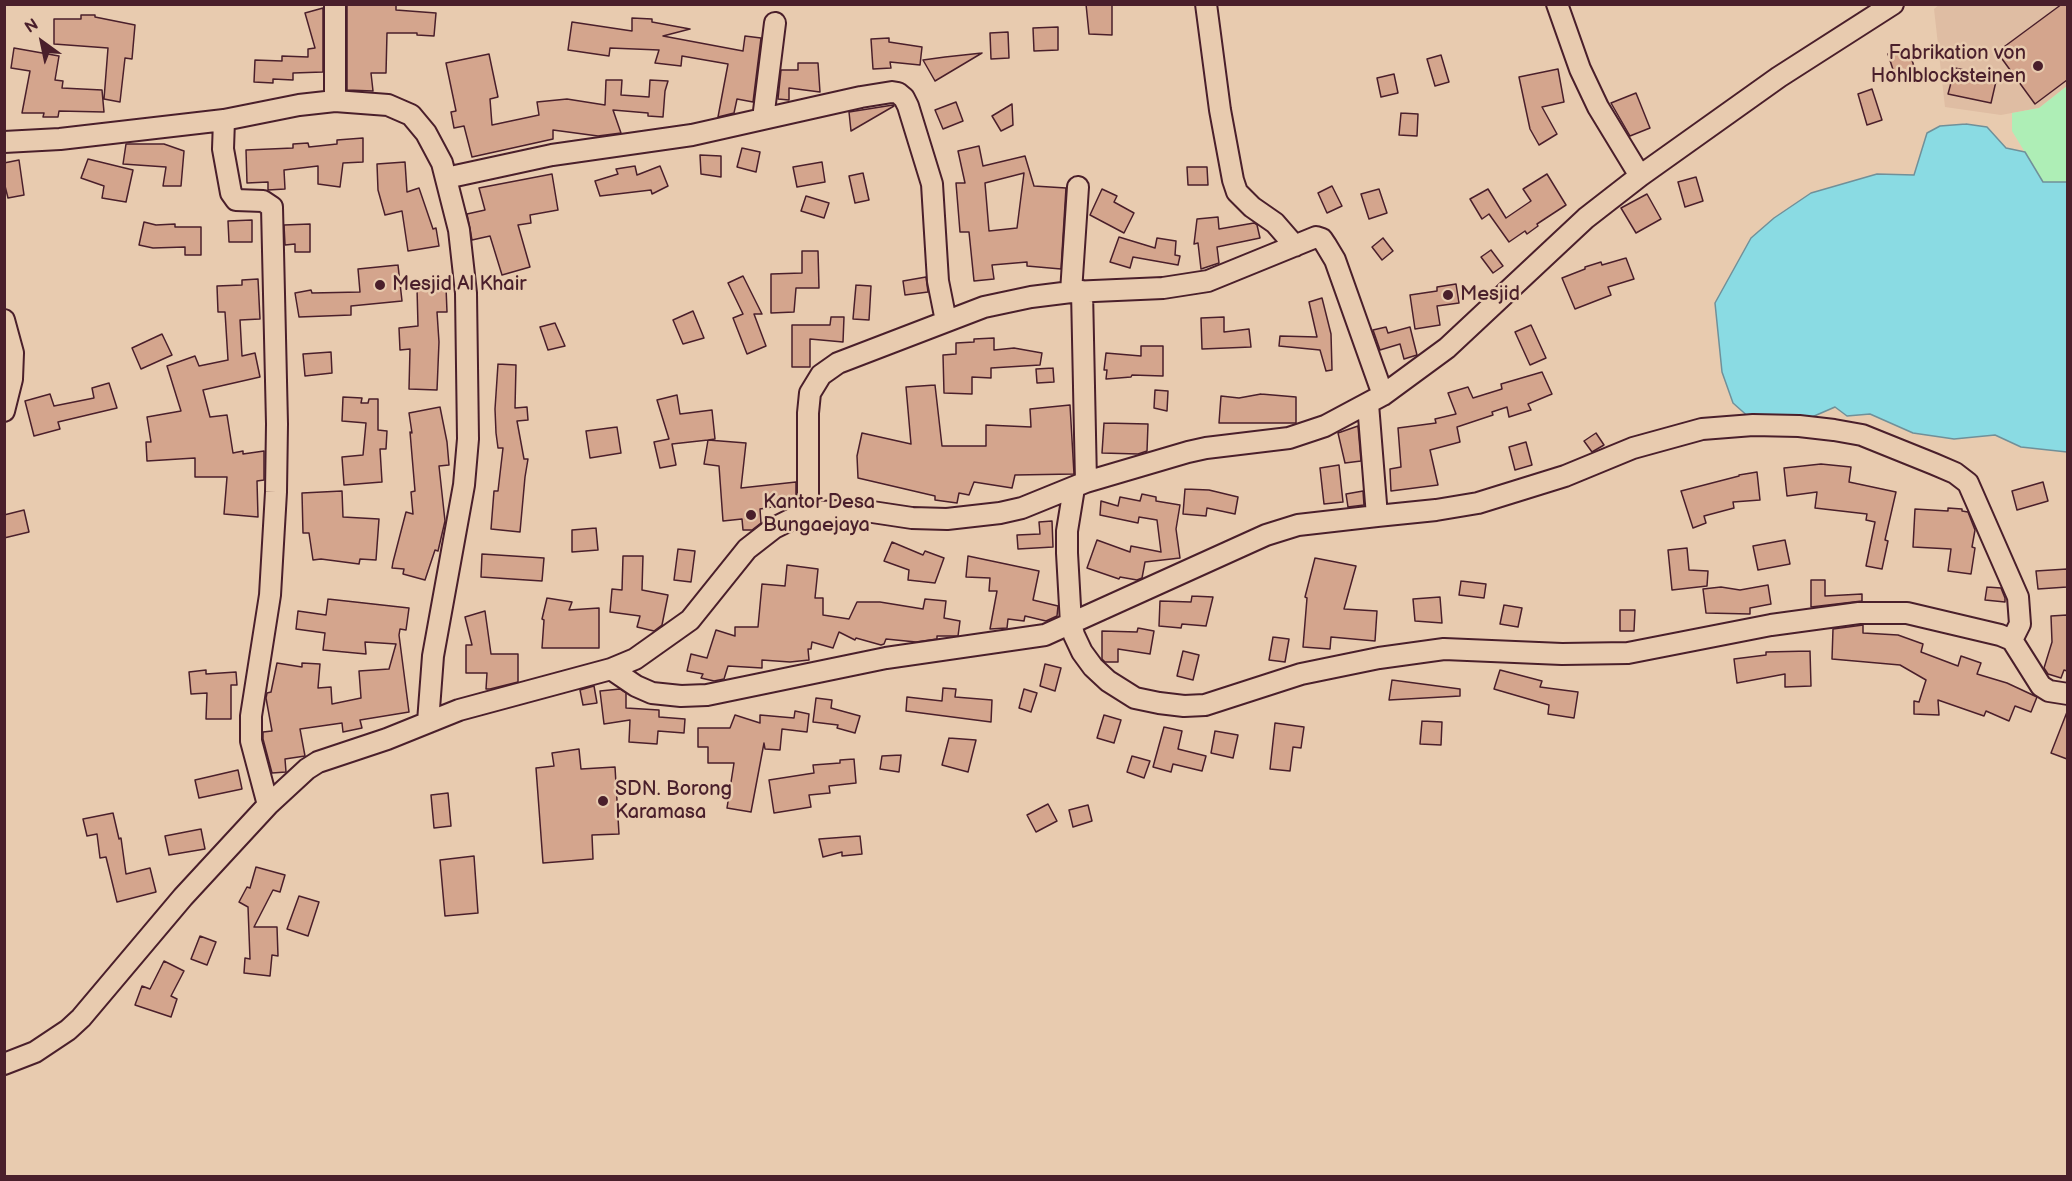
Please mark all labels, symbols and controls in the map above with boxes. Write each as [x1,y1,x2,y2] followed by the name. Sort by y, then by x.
[12,12,72,72] north arrow
[22,15,42,38] text: N
[1871,42,2026,89] place label: Fabrikation von Hohlblocksteinen
[2031,59,2045,73] marker: Fabrikation von Hohlblocksteinen
[392,273,527,297] place label: Mesjid Al Khair
[373,278,387,292] marker: Mesjid Al Khair
[1460,283,1520,307] place label: Mesjid
[1441,288,1455,302] marker: Mesjid
[763,491,875,538] place label: Kantor Desa Bungaejaya
[744,508,758,522] marker: Kantor Desa Bungaejaya
[615,778,732,825] place label: SDN. Borong Karamasa
[596,794,610,808] marker: SDN. Borong Karamasa

